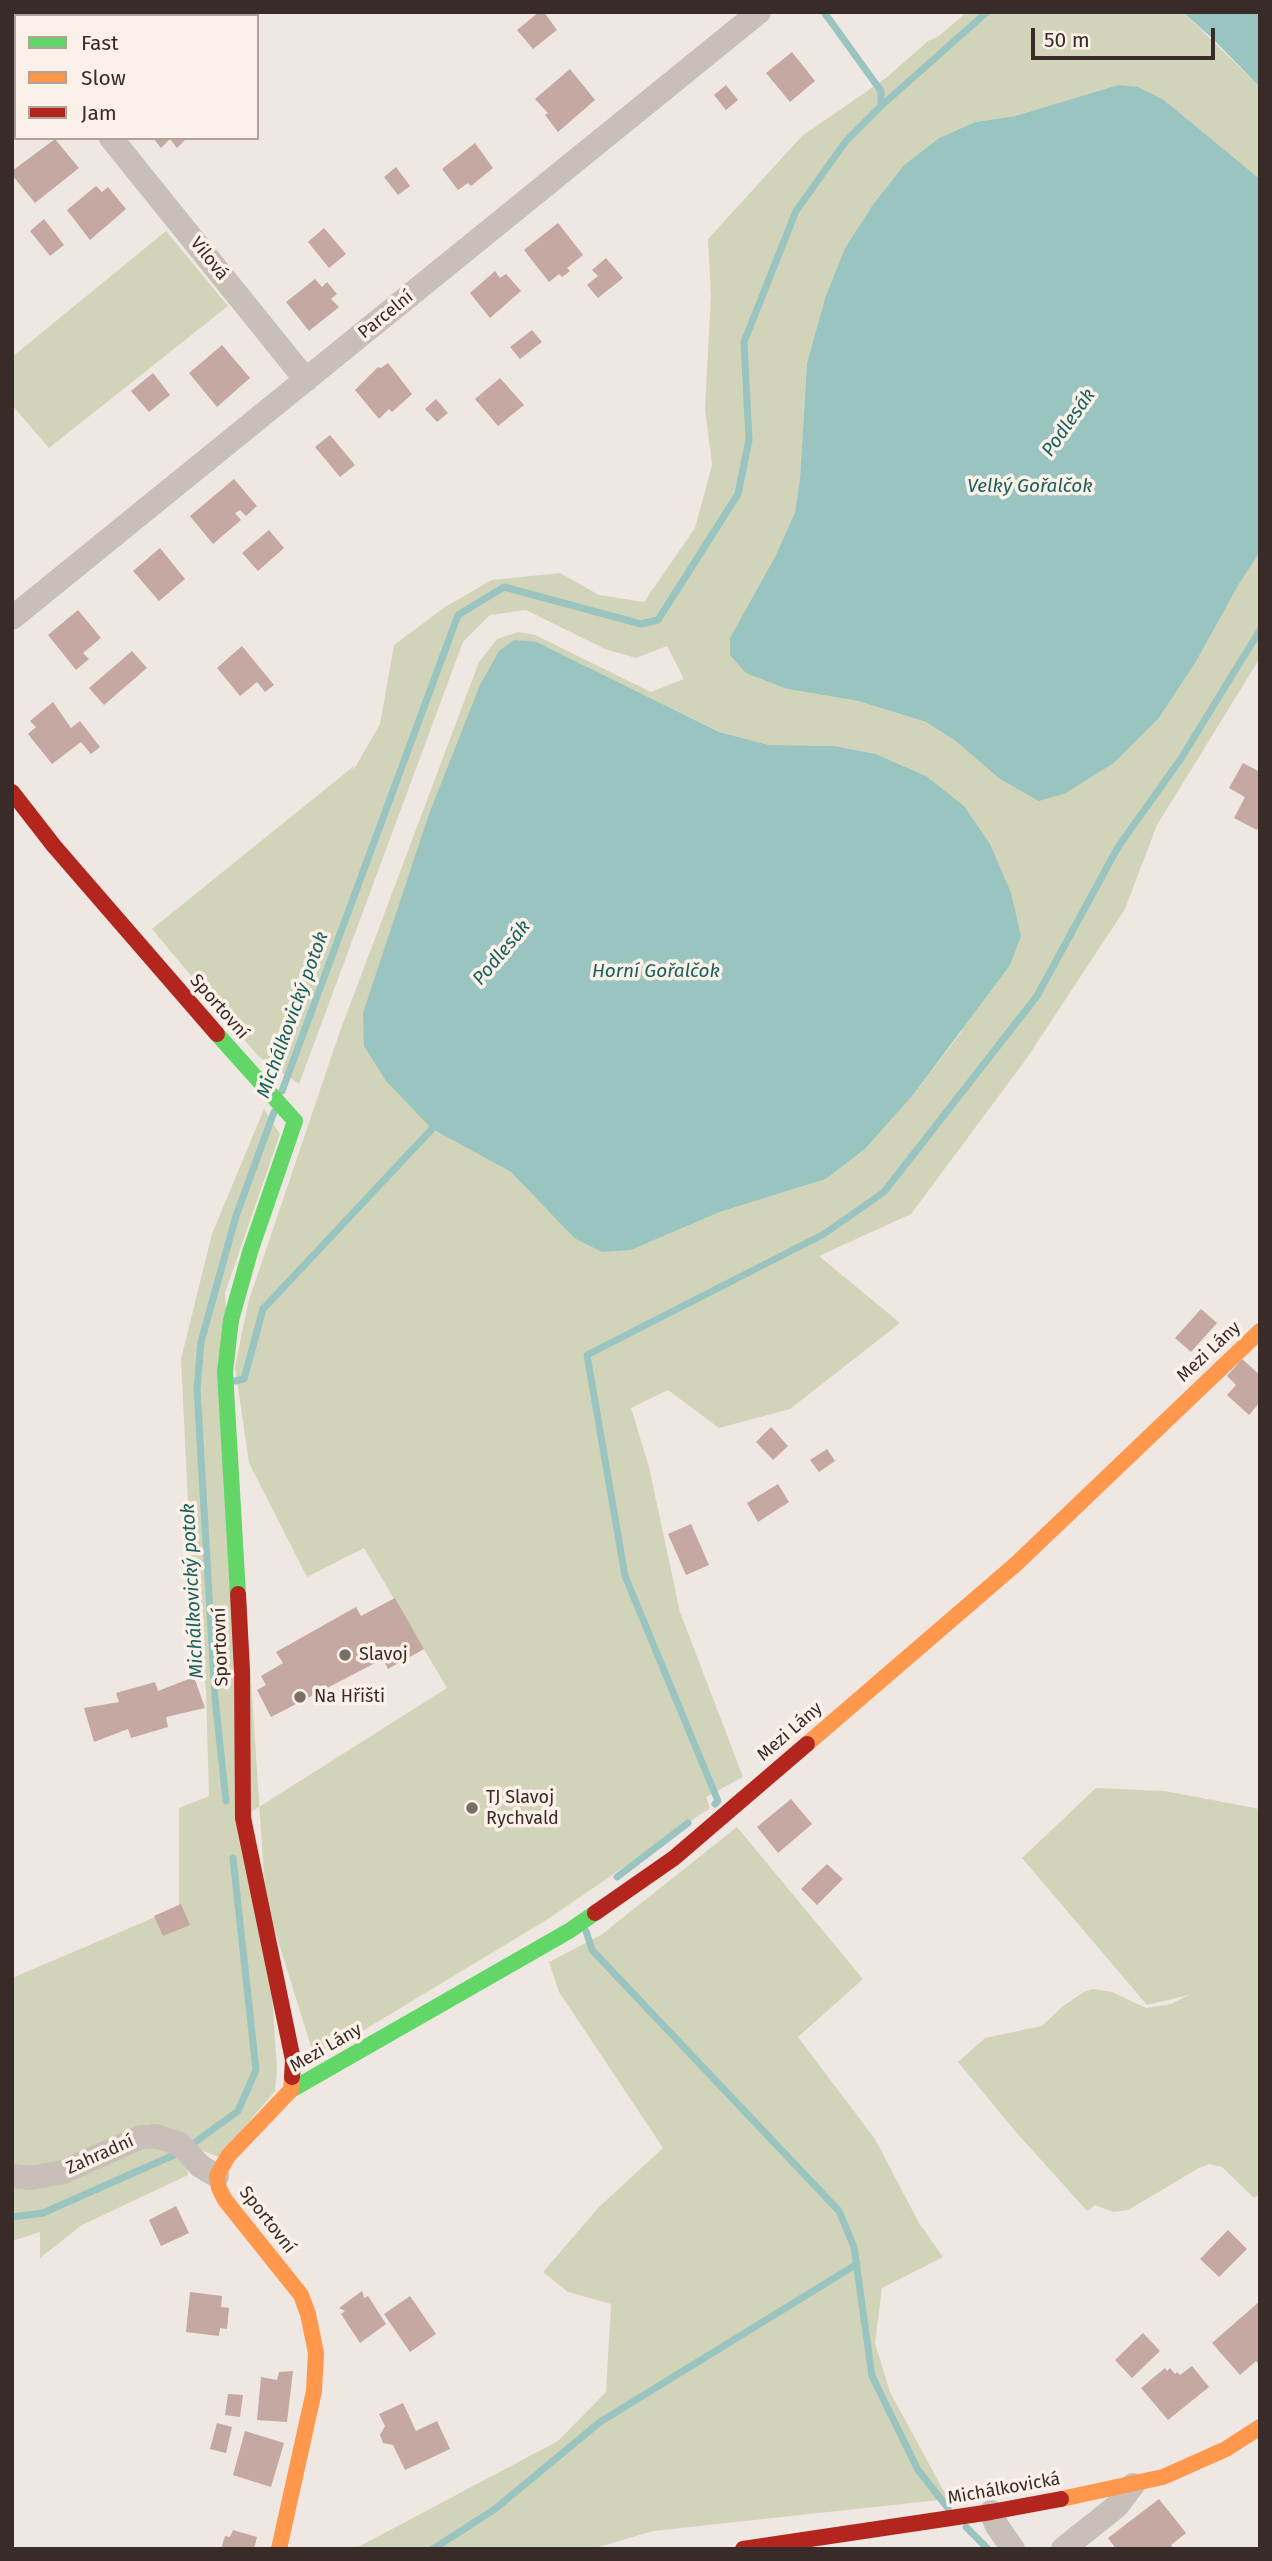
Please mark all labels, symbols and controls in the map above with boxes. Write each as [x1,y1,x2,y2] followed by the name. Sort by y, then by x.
[14,14,259,140] legend
[1034,14,1218,58] scale bar
[1044,27,1090,53] text: 50 m
[81,30,119,56] text: Fast
[81,65,126,91] text: Slow
[81,100,117,126] text: Jam
[185,233,233,285] street label: Vilová
[354,286,418,344] street label: Parcelní
[1037,385,1101,461] water label: Podlesák
[967,476,1093,498] water label: Velký Gořalčok
[468,916,536,990] water label: Podlesák
[252,929,334,1101] water label: Michálkovický potok
[592,961,720,983] water label: Horní Gořalčok
[185,970,253,1044] street label: Sportovní
[1173,1317,1245,1387] street label: Mezi Lány
[177,1503,209,1679] water label: Michálkovický potok
[209,1607,233,1687] street label: Sportovní
[359,1644,408,1666] place label: Slavoj
[337,1647,353,1663] marker: Slavoj
[314,1686,385,1708] place label: Na Hřišti
[292,1689,308,1705] marker: Na Hřišti
[753,1698,827,1766] street label: Mezi Lány
[486,1787,559,1829] place label: TJ Slavoj Rychvald
[464,1800,480,1816] marker: TJ Slavoj Rychvald
[286,2019,366,2077] street label: Mezi Lány
[63,2130,137,2180] street label: Zahradní
[234,2182,300,2258] street label: Sportovní
[946,2468,1062,2510] street label: Michálkovická

